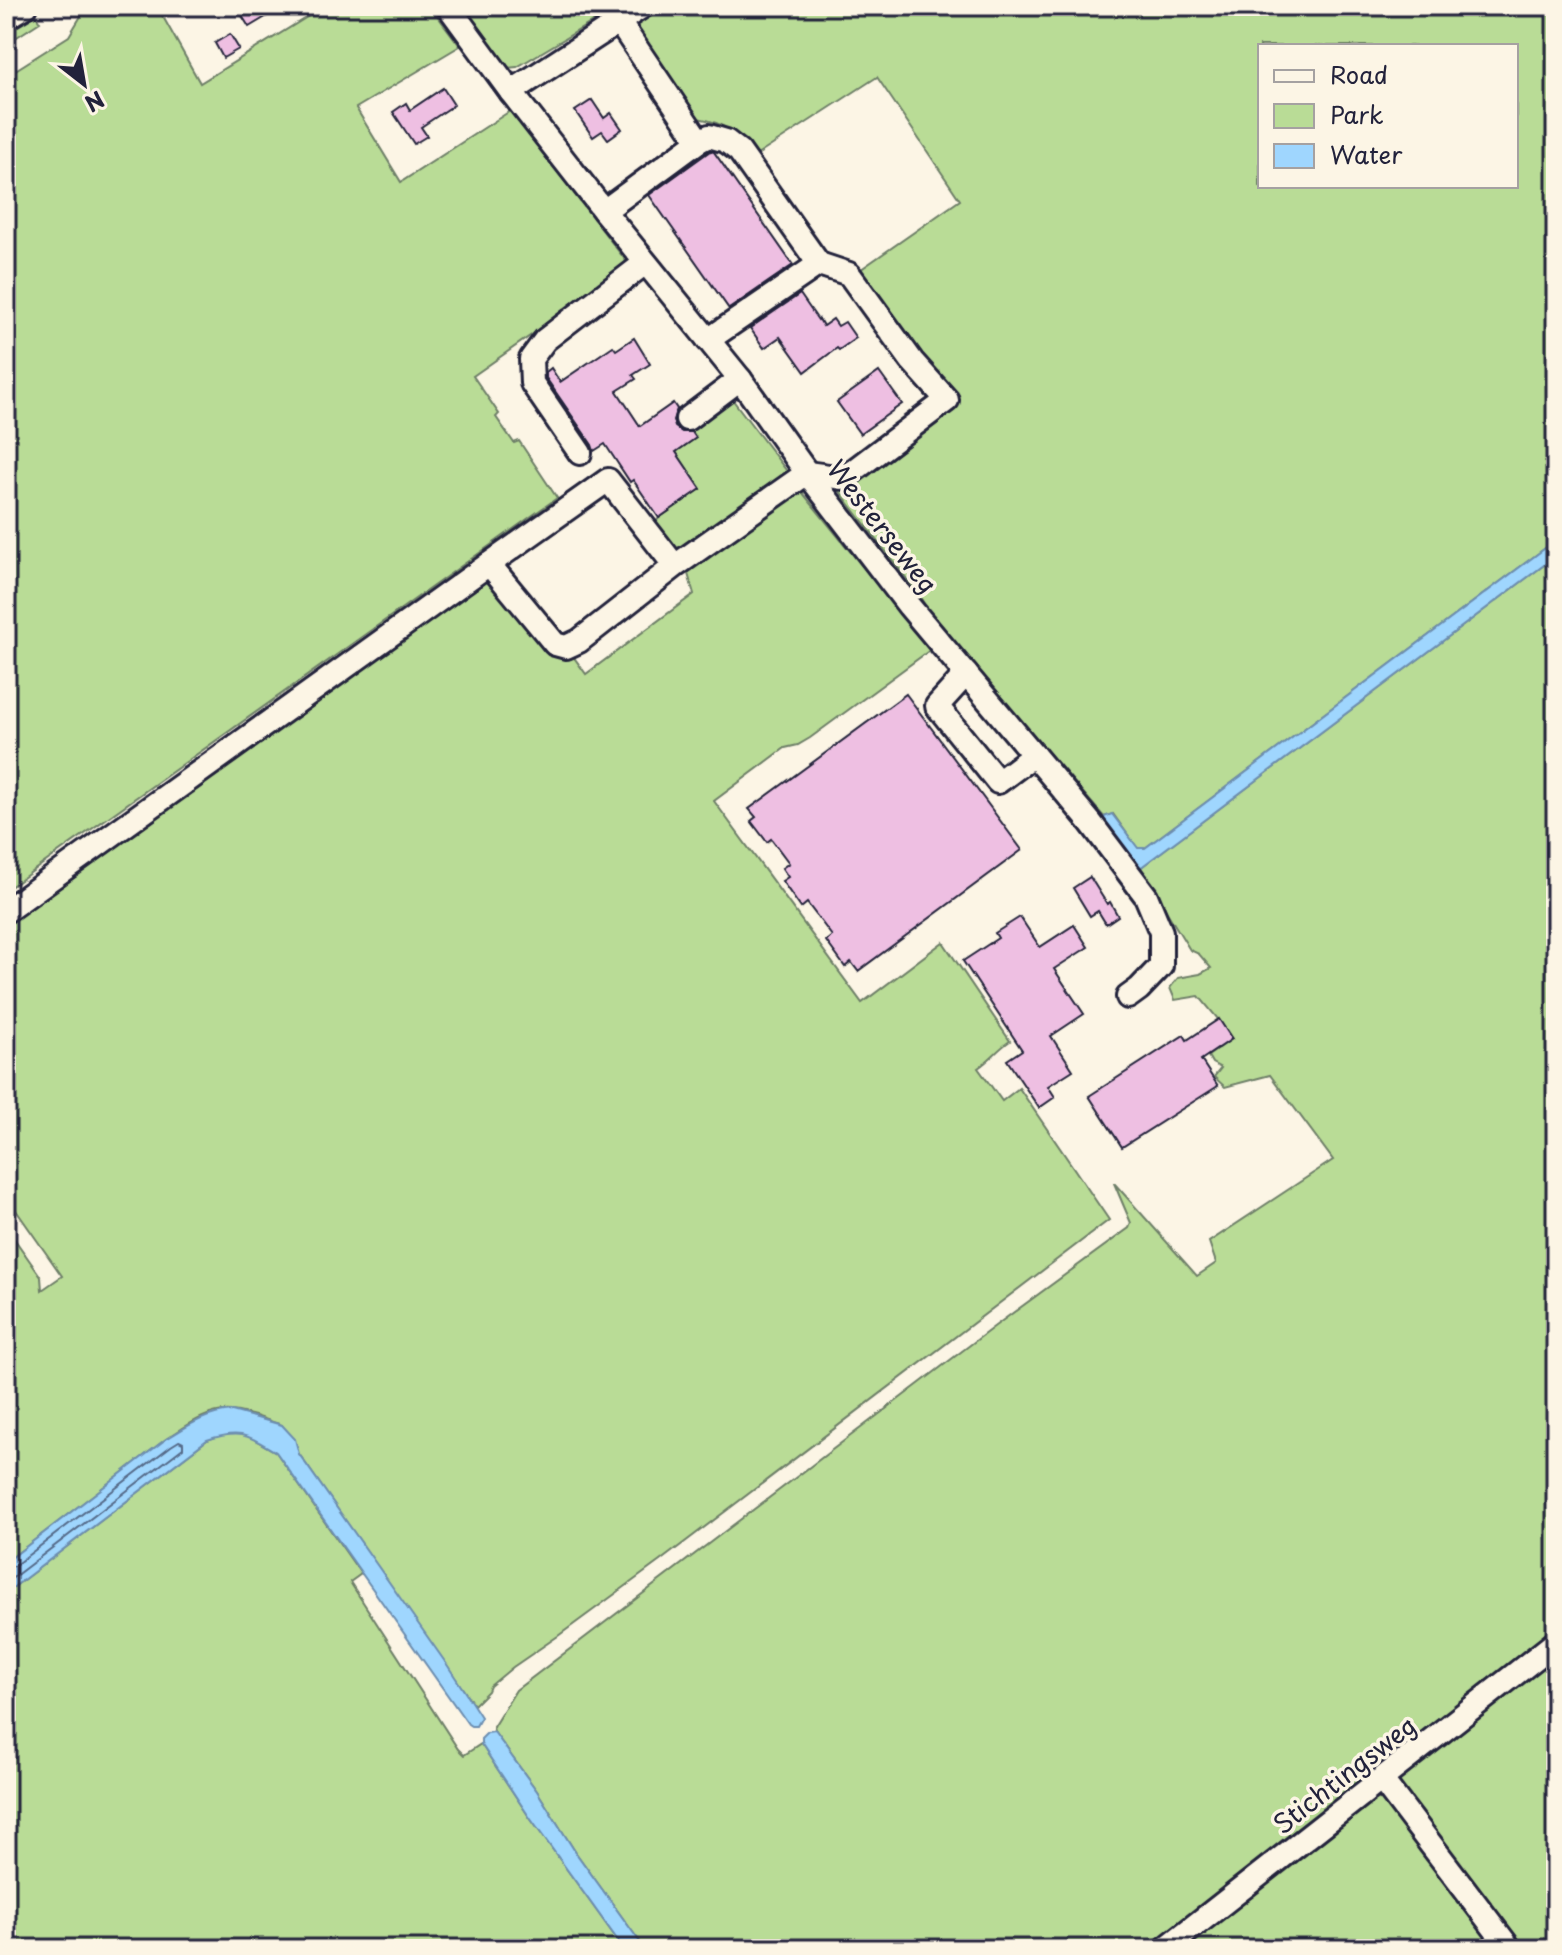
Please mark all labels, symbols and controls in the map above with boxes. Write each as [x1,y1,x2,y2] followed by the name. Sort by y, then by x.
[44,44,124,124] north arrow
[1258,44,1518,188] legend
[1330,56,1388,92] text: Road
[79,84,111,121] text: N
[1330,96,1384,132] text: Park
[1330,136,1403,172] text: Water
[818,451,948,601] street label: Westerseweg
[1264,1706,1424,1842] street label: Stichtingsweg

